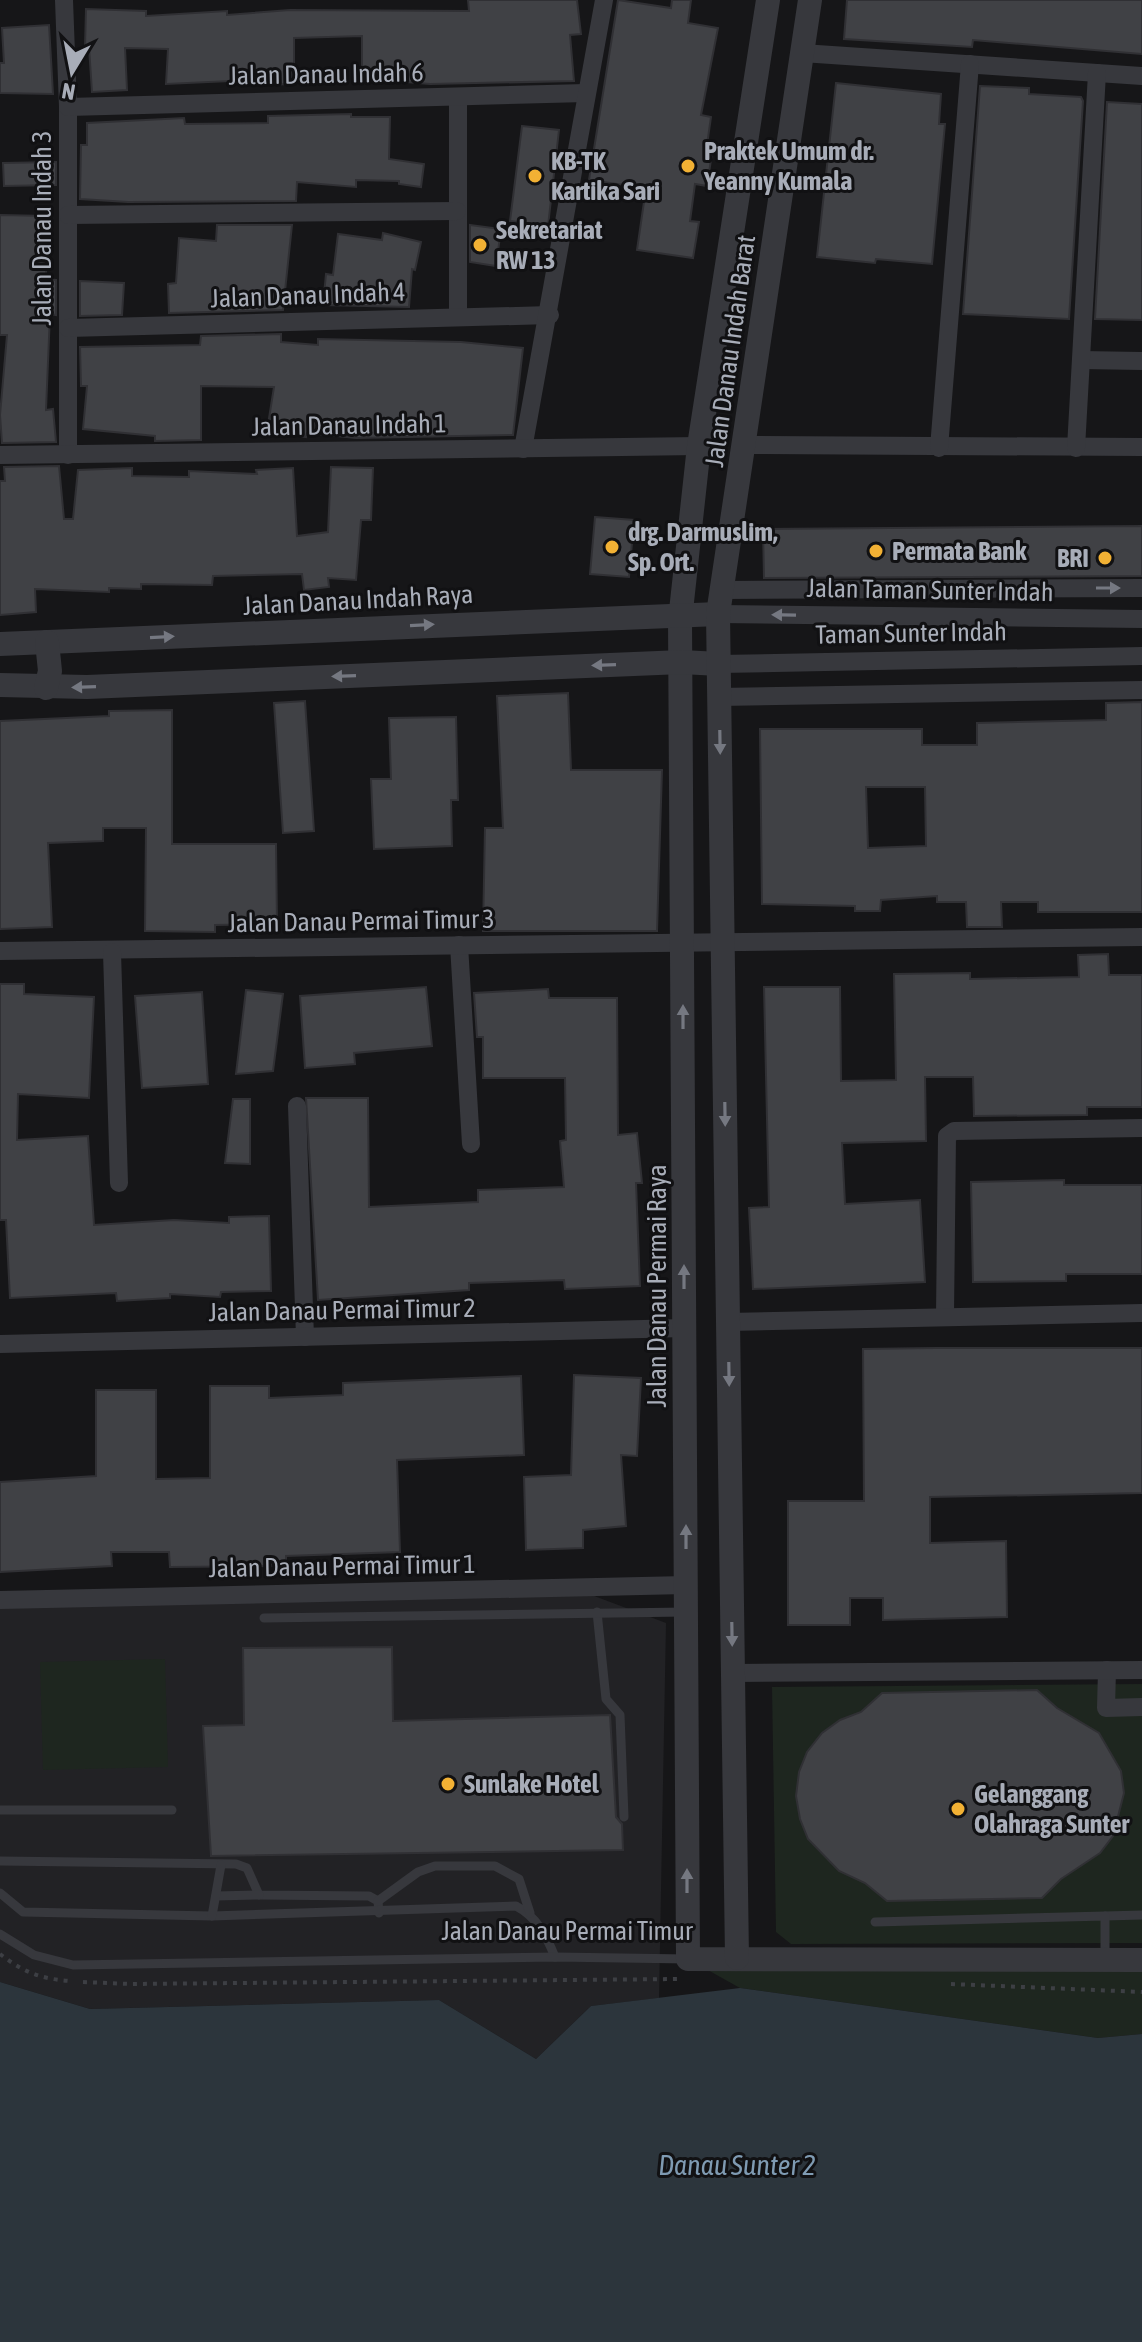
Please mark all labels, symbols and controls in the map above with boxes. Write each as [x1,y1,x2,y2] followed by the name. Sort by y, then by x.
[32,32,112,112] north arrow
[228,57,424,91] street label: Jalan Danau Indah 6
[60,78,77,106] text: N
[27,130,57,326] street label: Jalan Danau Indah 3
[703,136,874,196] place label: Praktek Umum dr. Yeanny Kumala
[551,146,660,206] place label: KB-TK Kartika Sari
[679,157,697,175] marker: Praktek Umum dr. Yeanny Kumala
[526,167,544,185] marker: KB-TK Kartika Sari
[496,215,603,275] place label: Sekretariat RW 13
[699,233,761,469] street label: Jalan Danau Indah Barat
[471,236,489,254] marker: Sekretariat RW 13
[210,277,406,313] street label: Jalan Danau Indah 4
[251,408,447,442] street label: Jalan Danau Indah 1
[628,517,778,577] place label: drg. Darmuslim, Sp. Ort.
[892,536,1027,566] place label: Permata Bank
[603,538,621,556] marker: drg. Darmuslim, Sp. Ort.
[867,542,885,560] marker: Permata Bank
[1057,543,1089,573] place label: BRI
[1096,549,1114,567] marker: BRI
[806,573,1054,607] street label: Jalan Taman Sunter Indah
[242,579,474,621] street label: Jalan Danau Indah Raya
[1096,582,1121,594] one-way arrow
[771,608,796,621] one-way arrow
[815,616,1007,650] street label: Taman Sunter Indah
[410,618,435,631] one-way arrow
[150,630,175,643] one-way arrow
[591,659,616,672] one-way arrow
[331,670,356,683] one-way arrow
[71,680,96,693] one-way arrow
[714,730,726,755] one-way arrow
[227,904,495,938] street label: Jalan Danau Permai Timur 3
[677,1004,689,1029] one-way arrow
[719,1102,731,1127] one-way arrow
[642,1165,672,1407] street label: Jalan Danau Permai Raya
[678,1264,691,1289] one-way arrow
[208,1293,476,1327] street label: Jalan Danau Permai Timur 2
[722,1362,735,1387] one-way arrow
[680,1524,692,1549] one-way arrow
[208,1549,476,1583] street label: Jalan Danau Permai Timur 1
[726,1622,738,1647] one-way arrow
[464,1769,600,1799] place label: Sunlake Hotel
[439,1775,457,1793] marker: Sunlake Hotel
[974,1779,1130,1839] place label: Gelanggang Olahraga Sunter
[949,1800,967,1818] marker: Gelanggang Olahraga Sunter
[681,1868,693,1893] one-way arrow
[441,1916,693,1946] street label: Jalan Danau Permai Timur
[658,2149,816,2181] water label: Danau Sunter 2

